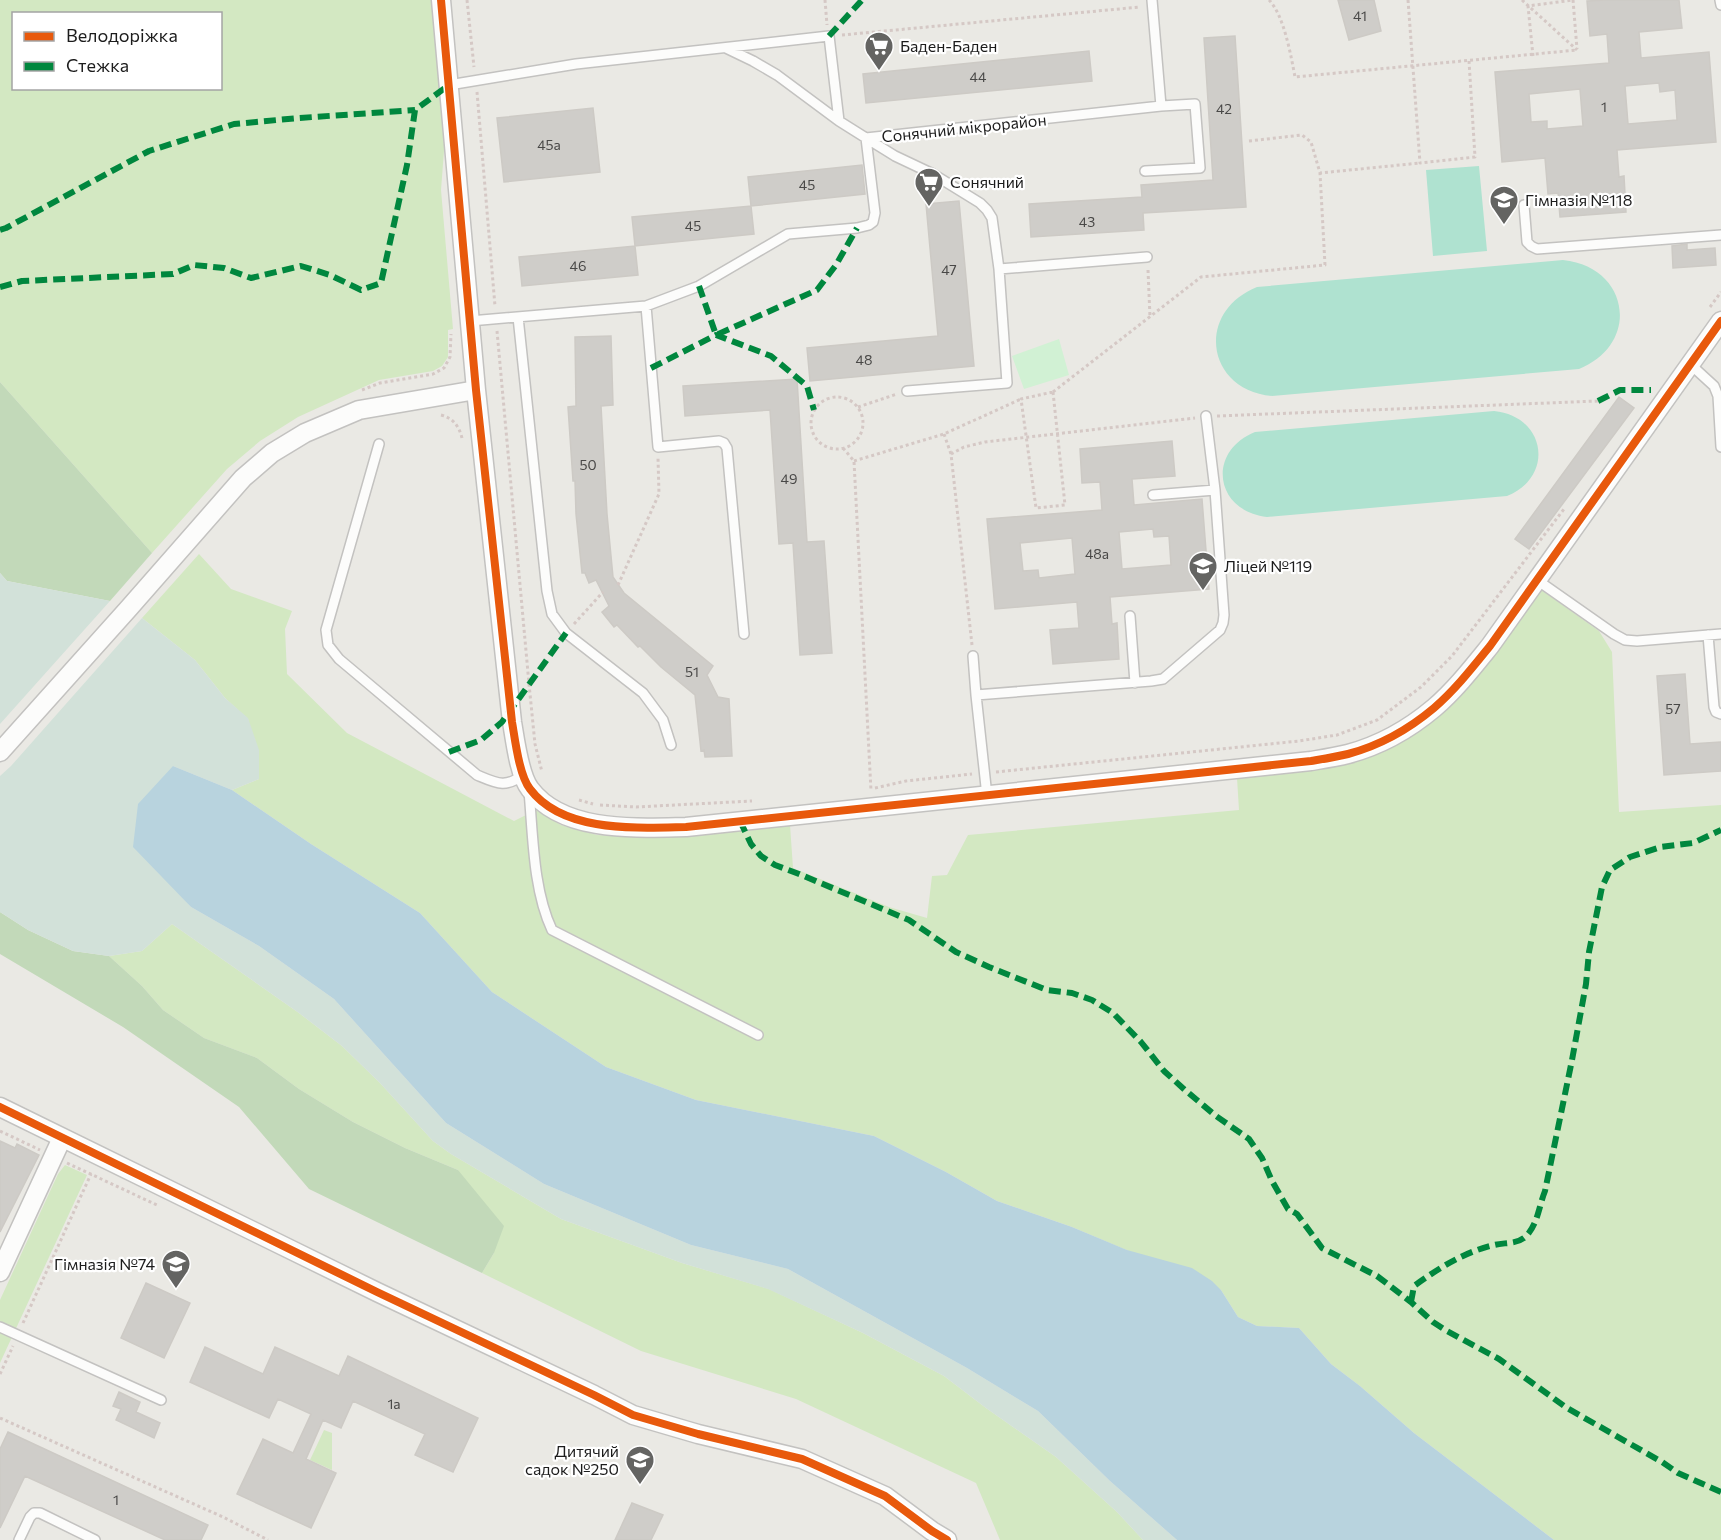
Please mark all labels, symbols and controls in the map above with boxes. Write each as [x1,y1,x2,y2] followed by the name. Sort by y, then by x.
[1353,7,1367,24] house number: 41
[12,12,222,90] legend
[66,24,178,46] text: Велодоріжка
[863,30,895,72] supermarket icon: Баден-Баден
[900,36,997,55] place label: Баден-Баден
[66,54,129,76] text: Стежка
[970,68,987,85] house number: 44
[1601,98,1607,115] house number: 1
[1216,100,1232,117] house number: 42
[881,109,1047,146] street label: Сонячний мікрорайон
[537,136,561,153] house number: 45а
[913,166,945,208] supermarket icon: Сонячний
[950,172,1024,191] place label: Сонячний
[799,176,815,193] house number: 45
[1488,184,1520,226] school or university icon: Гімназія №118
[1525,190,1632,209] place label: Гімназія №118
[1079,213,1095,230] house number: 43
[685,217,701,234] house number: 45
[570,257,586,274] house number: 46
[941,261,957,278] house number: 47
[856,351,872,368] house number: 48
[579,456,597,473] house number: 50
[781,470,797,487] house number: 49
[1085,545,1109,562] house number: 48а
[1187,550,1219,592] school or university icon: Ліцей №119
[1224,556,1312,575] place label: Ліцей №119
[685,663,699,680] house number: 51
[1665,700,1681,717] house number: 57
[160,1248,192,1290] school or university icon: Гімназія №74
[54,1254,155,1273] place label: Гімназія №74
[387,1395,401,1412] house number: 1а
[525,1441,619,1478] place label: Дитячий садок №250
[624,1444,656,1486] school or university icon: Дитячий садок №250
[113,1491,119,1508] house number: 1

